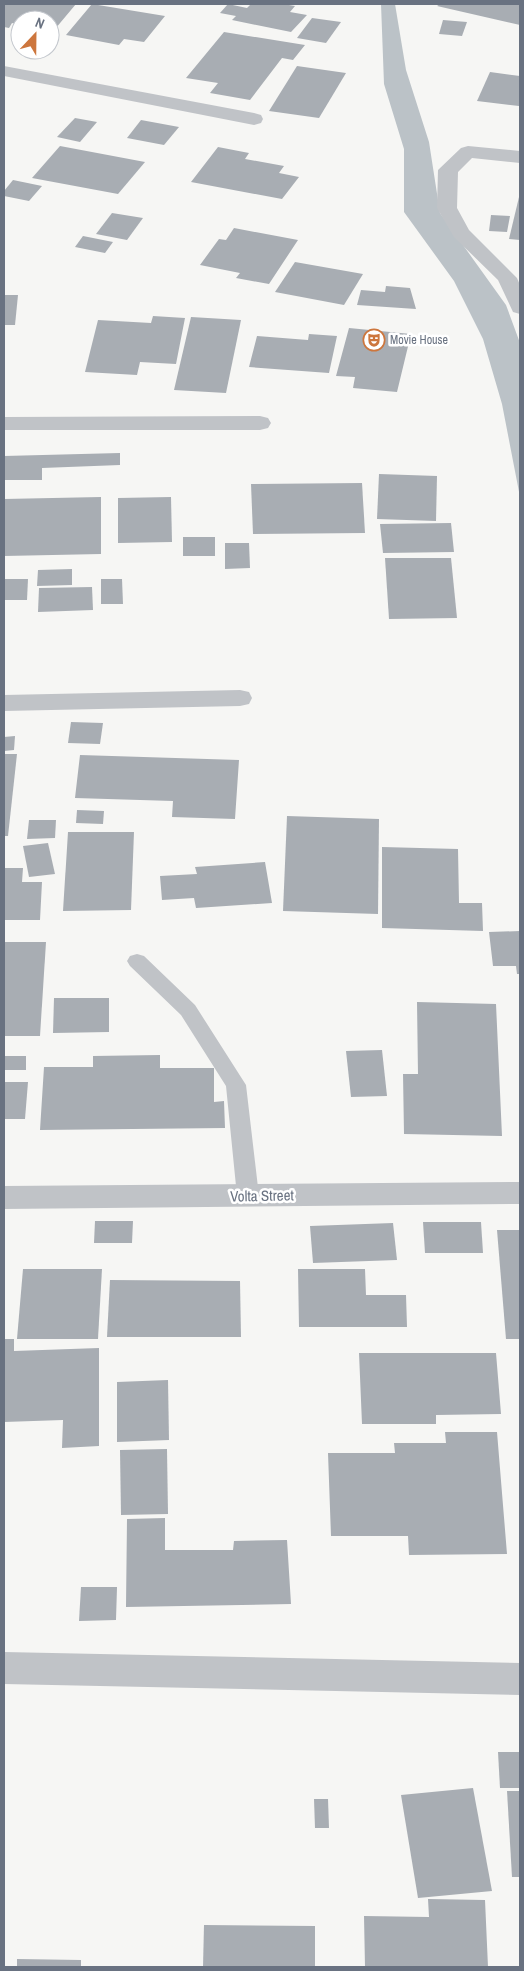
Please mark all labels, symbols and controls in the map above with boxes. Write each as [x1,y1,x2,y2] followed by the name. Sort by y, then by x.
[10,10,60,60] north arrow
[33,13,47,33] text: N
[362,328,386,352] theatre icon: Movie House
[390,332,448,348] place label: Movie House
[230,1184,295,1207] street label: Volta Street

